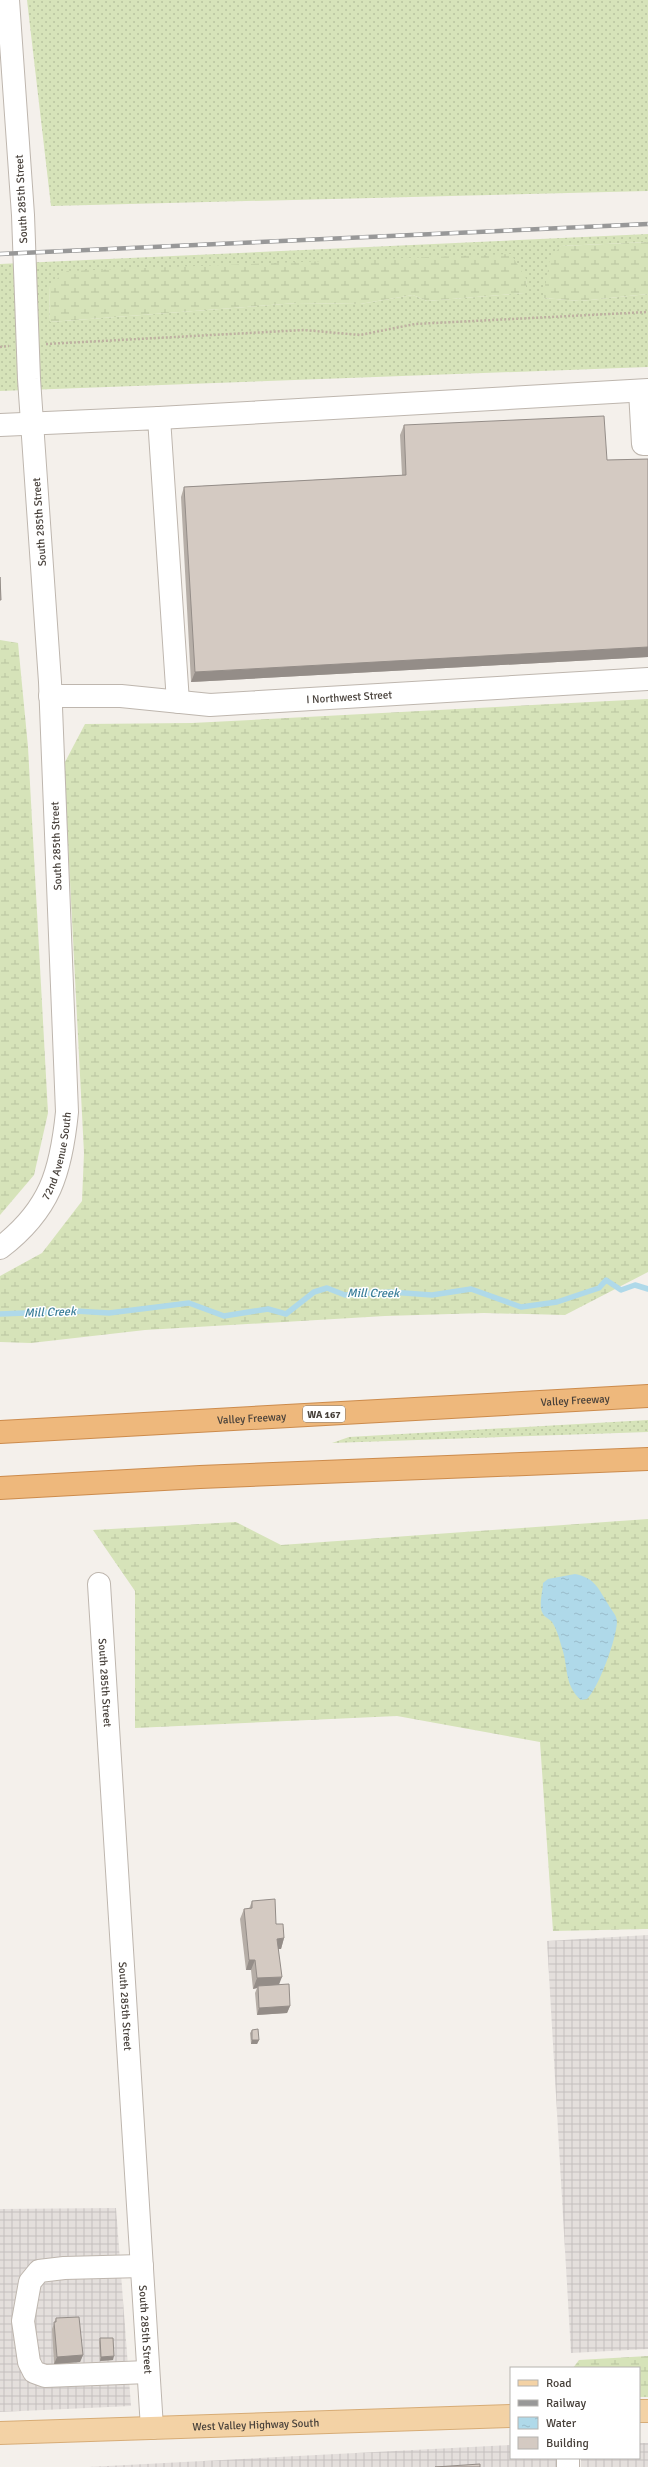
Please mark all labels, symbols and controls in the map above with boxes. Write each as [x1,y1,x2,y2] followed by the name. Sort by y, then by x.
[13,154,30,244] street label: South 285th Street
[30,477,49,567] street label: South 285th Street
[306,688,393,706] street label: I Northwest Street
[48,801,65,891] street label: South 285th Street
[39,1111,74,1202] street label: 72nd Avenue South
[347,1286,400,1301] water label: Mill Creek
[24,1304,77,1321] water label: Mill Creek
[540,1392,611,1409] street label: Valley Freeway
[303,1406,345,1422] road number: WA 167
[217,1410,287,1427] street label: Valley Freeway
[95,1638,114,1728] street label: South 285th Street
[116,1961,134,2051] street label: South 285th Street
[136,2285,155,2375] street label: South 285th Street
[510,2367,640,2459] legend
[546,2376,572,2391] text: Road
[546,2396,586,2411] text: Railway
[192,2416,320,2434] street label: West Valley Highway South
[546,2416,577,2431] text: Water
[546,2436,589,2451] text: Building

